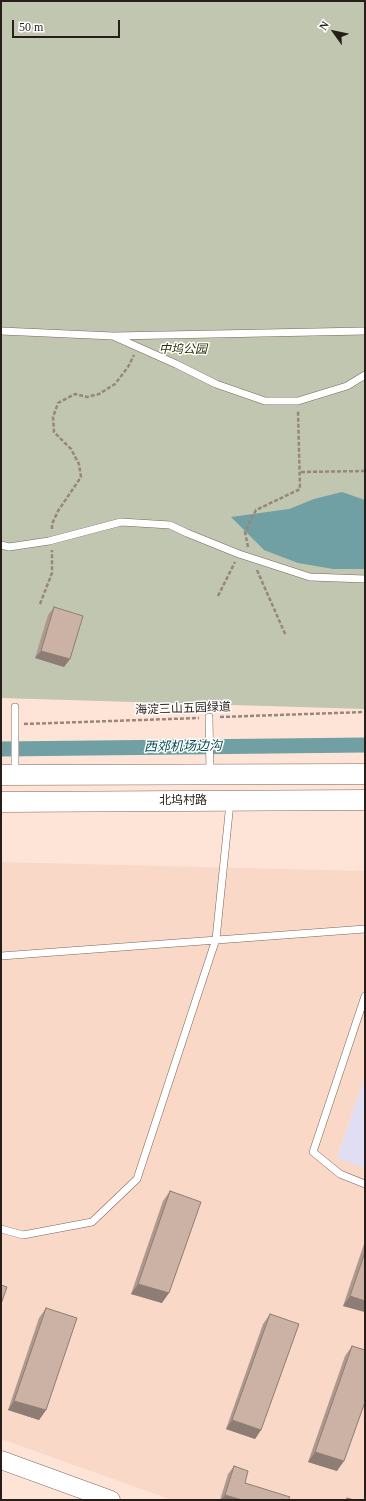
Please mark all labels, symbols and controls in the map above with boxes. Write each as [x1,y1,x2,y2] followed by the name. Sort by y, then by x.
[14,12,122,38] scale bar
[314,12,354,52] north arrow
[317,19,331,32] text: N
[19,20,43,34] text: 50 m
[159,343,207,357] park label: 中坞公园
[135,700,231,718] street label: 海淀三山五园绿道
[144,739,222,755] water label: 西郊机场边沟
[159,794,207,808] street label: 北坞村路

